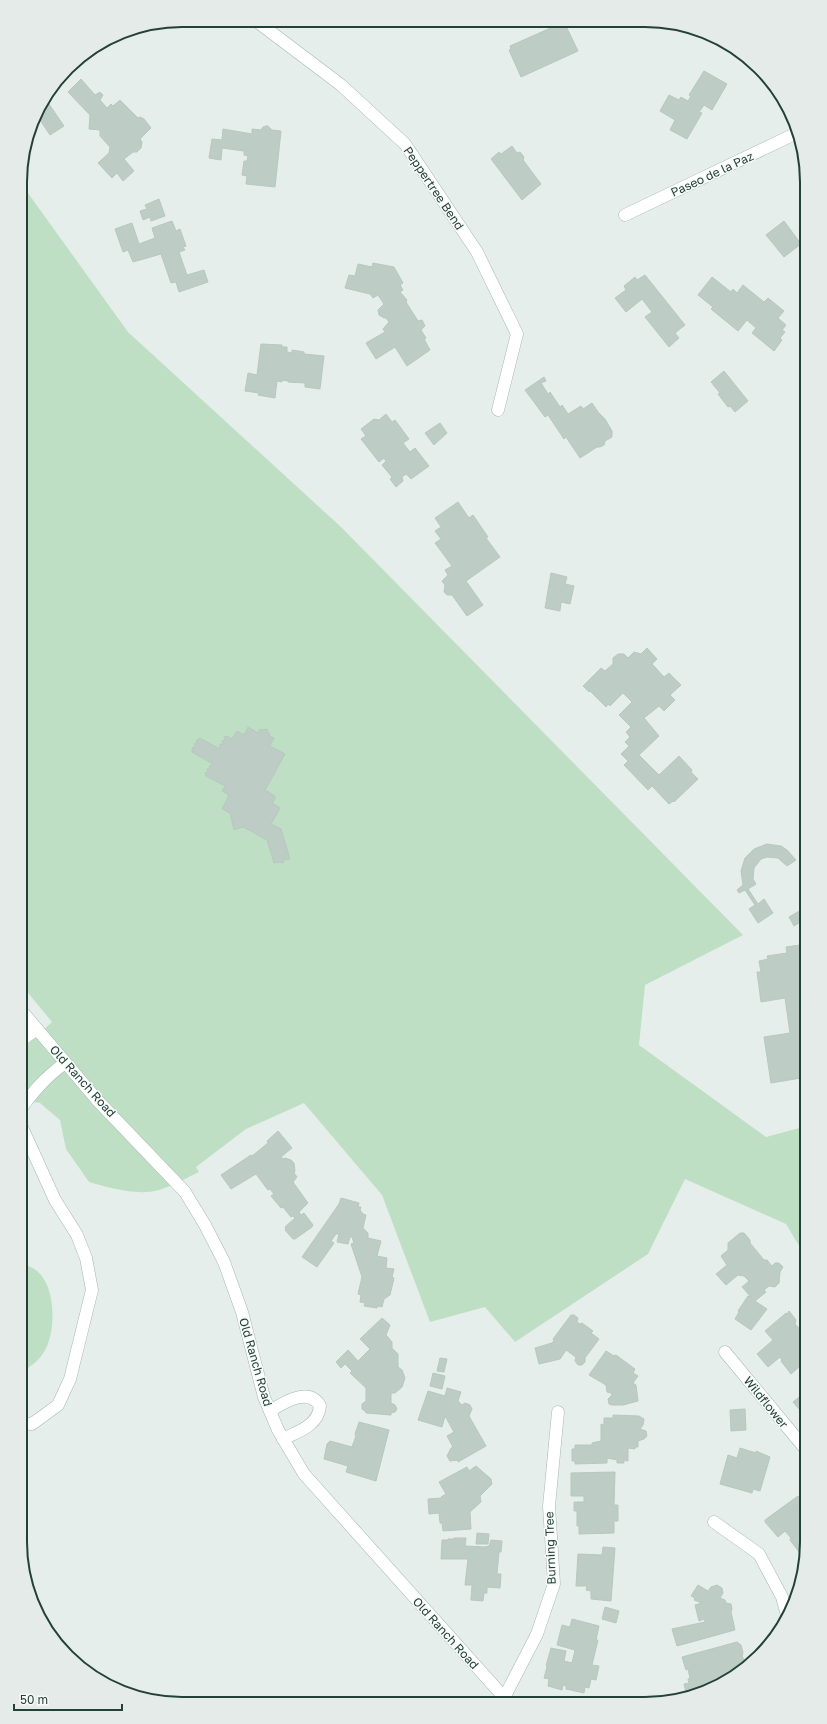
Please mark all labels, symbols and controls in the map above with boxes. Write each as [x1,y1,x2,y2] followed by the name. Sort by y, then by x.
[401,143,467,233] street label: Peppertree Bend
[668,148,756,200] street label: Paseo de la Paz
[47,1042,119,1120] street label: Old Ranch Road
[236,1316,276,1408] street label: Old Ranch Road
[741,1373,792,1431] street label: Wildflower
[541,1511,559,1585] street label: Burning Tree
[410,1594,482,1672] street label: Old Ranch Road
[14,1686,122,1712] scale bar
[20,1692,48,1707] text: 50 m

